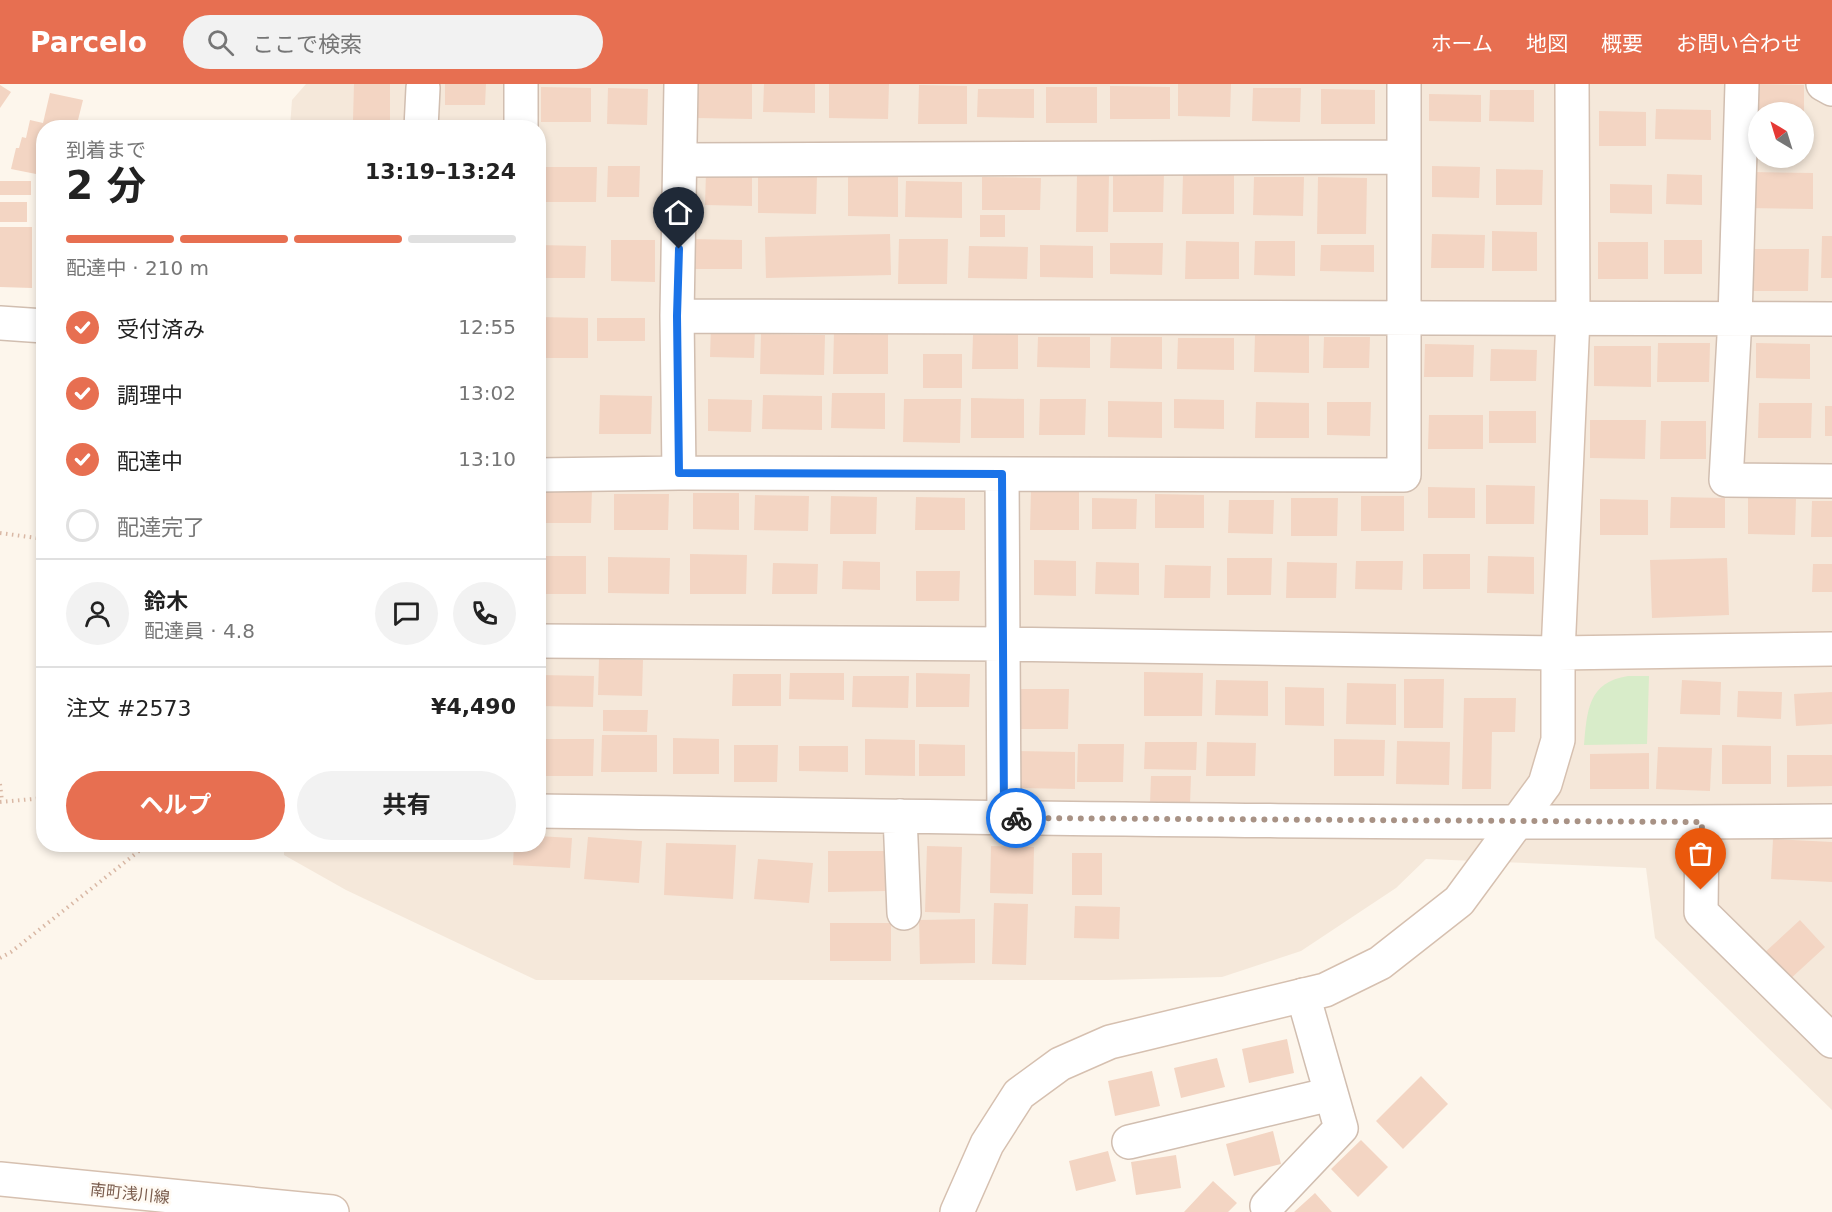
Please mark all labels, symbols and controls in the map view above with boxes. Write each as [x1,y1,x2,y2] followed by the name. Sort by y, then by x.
[183,15,603,69] search box
[30,26,147,59] text: Parcelo
[204,26,237,59] icon: search
[252,32,362,57] text: ここで検索
[1431,32,1493,56] text: ホーム
[1526,32,1568,56] text: 地図
[1601,32,1643,56] text: 概要
[1676,32,1802,56] text: お問い合わせ
[1748,102,1814,168] north arrow
[1748,102,1814,168] map controls
[66,138,146,162] text: 到着まで
[365,159,516,184] text: 13:19–13:24
[66,163,146,208] text: 2 分
[653,187,704,249] pin
[662,196,695,229] icon: home
[66,256,209,280] text: 配達中 · 210 m
[66,311,99,344] icon: check
[458,315,516,339] text: 12:55
[117,317,205,342] text: 受付済み
[66,377,99,410] icon: check
[458,381,516,405] text: 13:02
[117,383,183,408] text: 調理中
[66,443,99,476] icon: check
[458,447,516,471] text: 13:10
[117,449,183,474] text: 配達中
[117,515,205,540] text: 配達完了
[66,582,129,645] button: person
[375,582,438,645] button: chat
[453,582,516,645] button: phone
[144,589,188,614] text: 鈴木
[144,619,255,643] text: 配達員 · 4.8
[431,694,516,719] text: ¥4,490
[66,696,191,721] text: 注文 #2573
[66,771,285,840] button: ヘルプ
[297,771,516,840] button: 共有
[986,788,1046,848] courier
[1000,802,1033,835] icon: bike
[1675,828,1726,890] pin
[1684,837,1717,870] icon: bag
[89,1180,171,1207] street label: 南町浅川線

